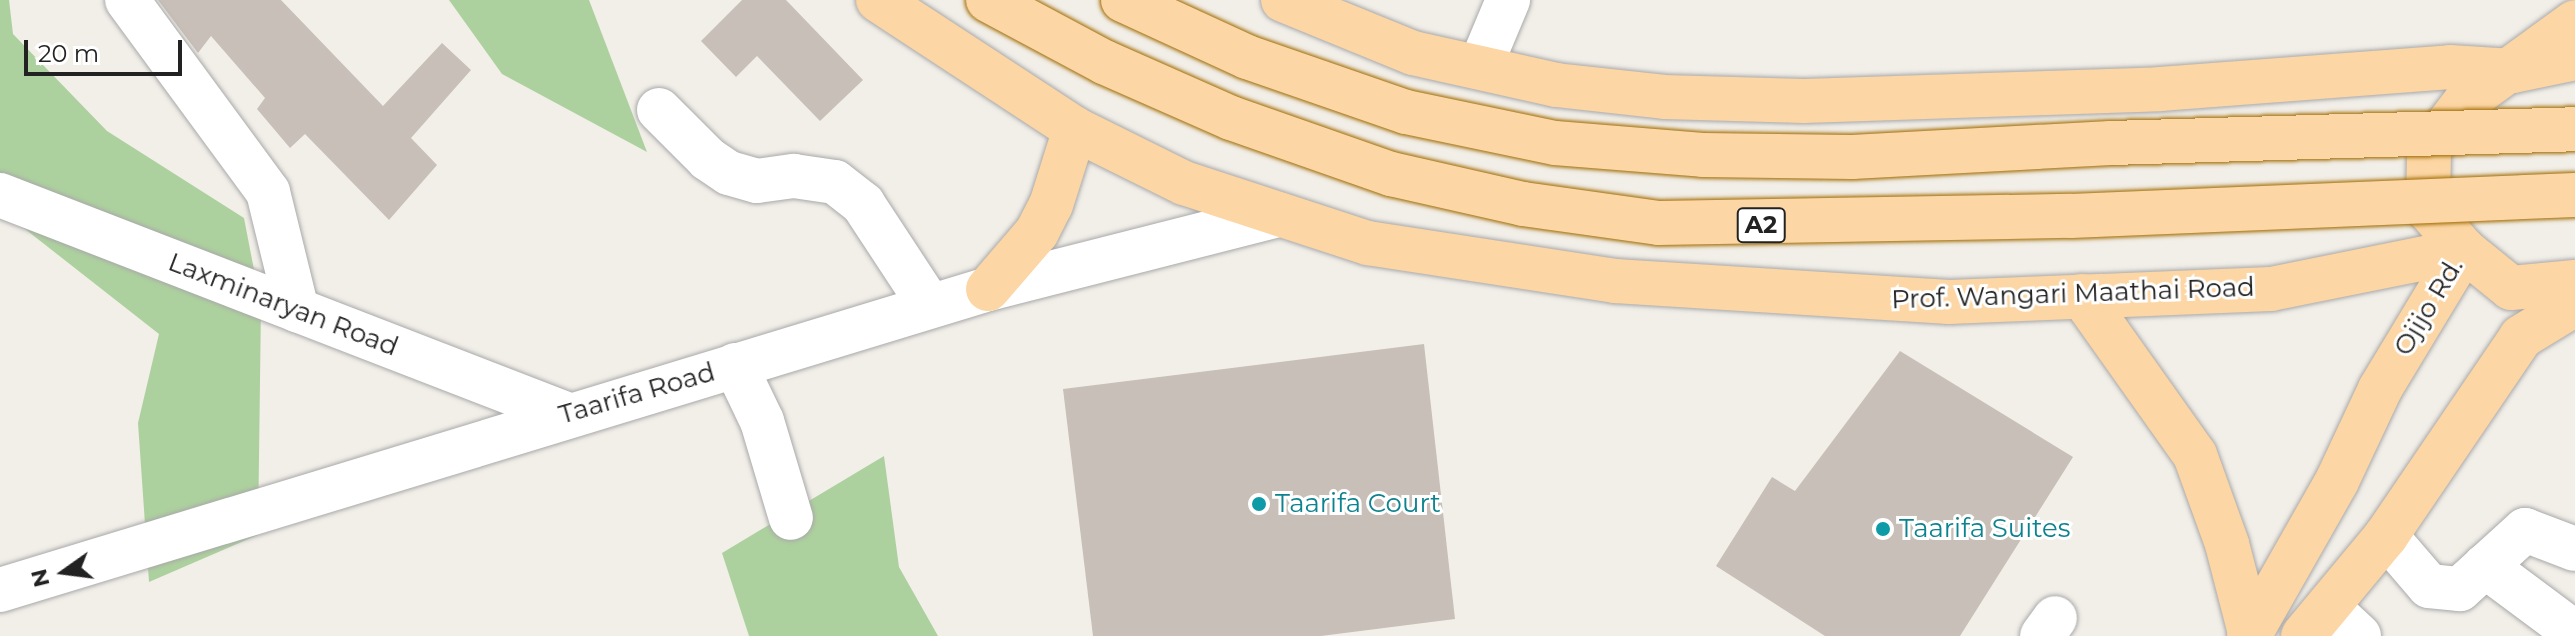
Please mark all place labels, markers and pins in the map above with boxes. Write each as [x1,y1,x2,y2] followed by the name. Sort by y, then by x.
[1275,488,1441,520] place label: Taarifa Court
[1250,495,1268,513] marker: Taarifa Court
[1899,513,2070,545] place label: Taarifa Suites
[1874,520,1892,538] marker: Taarifa Suites

